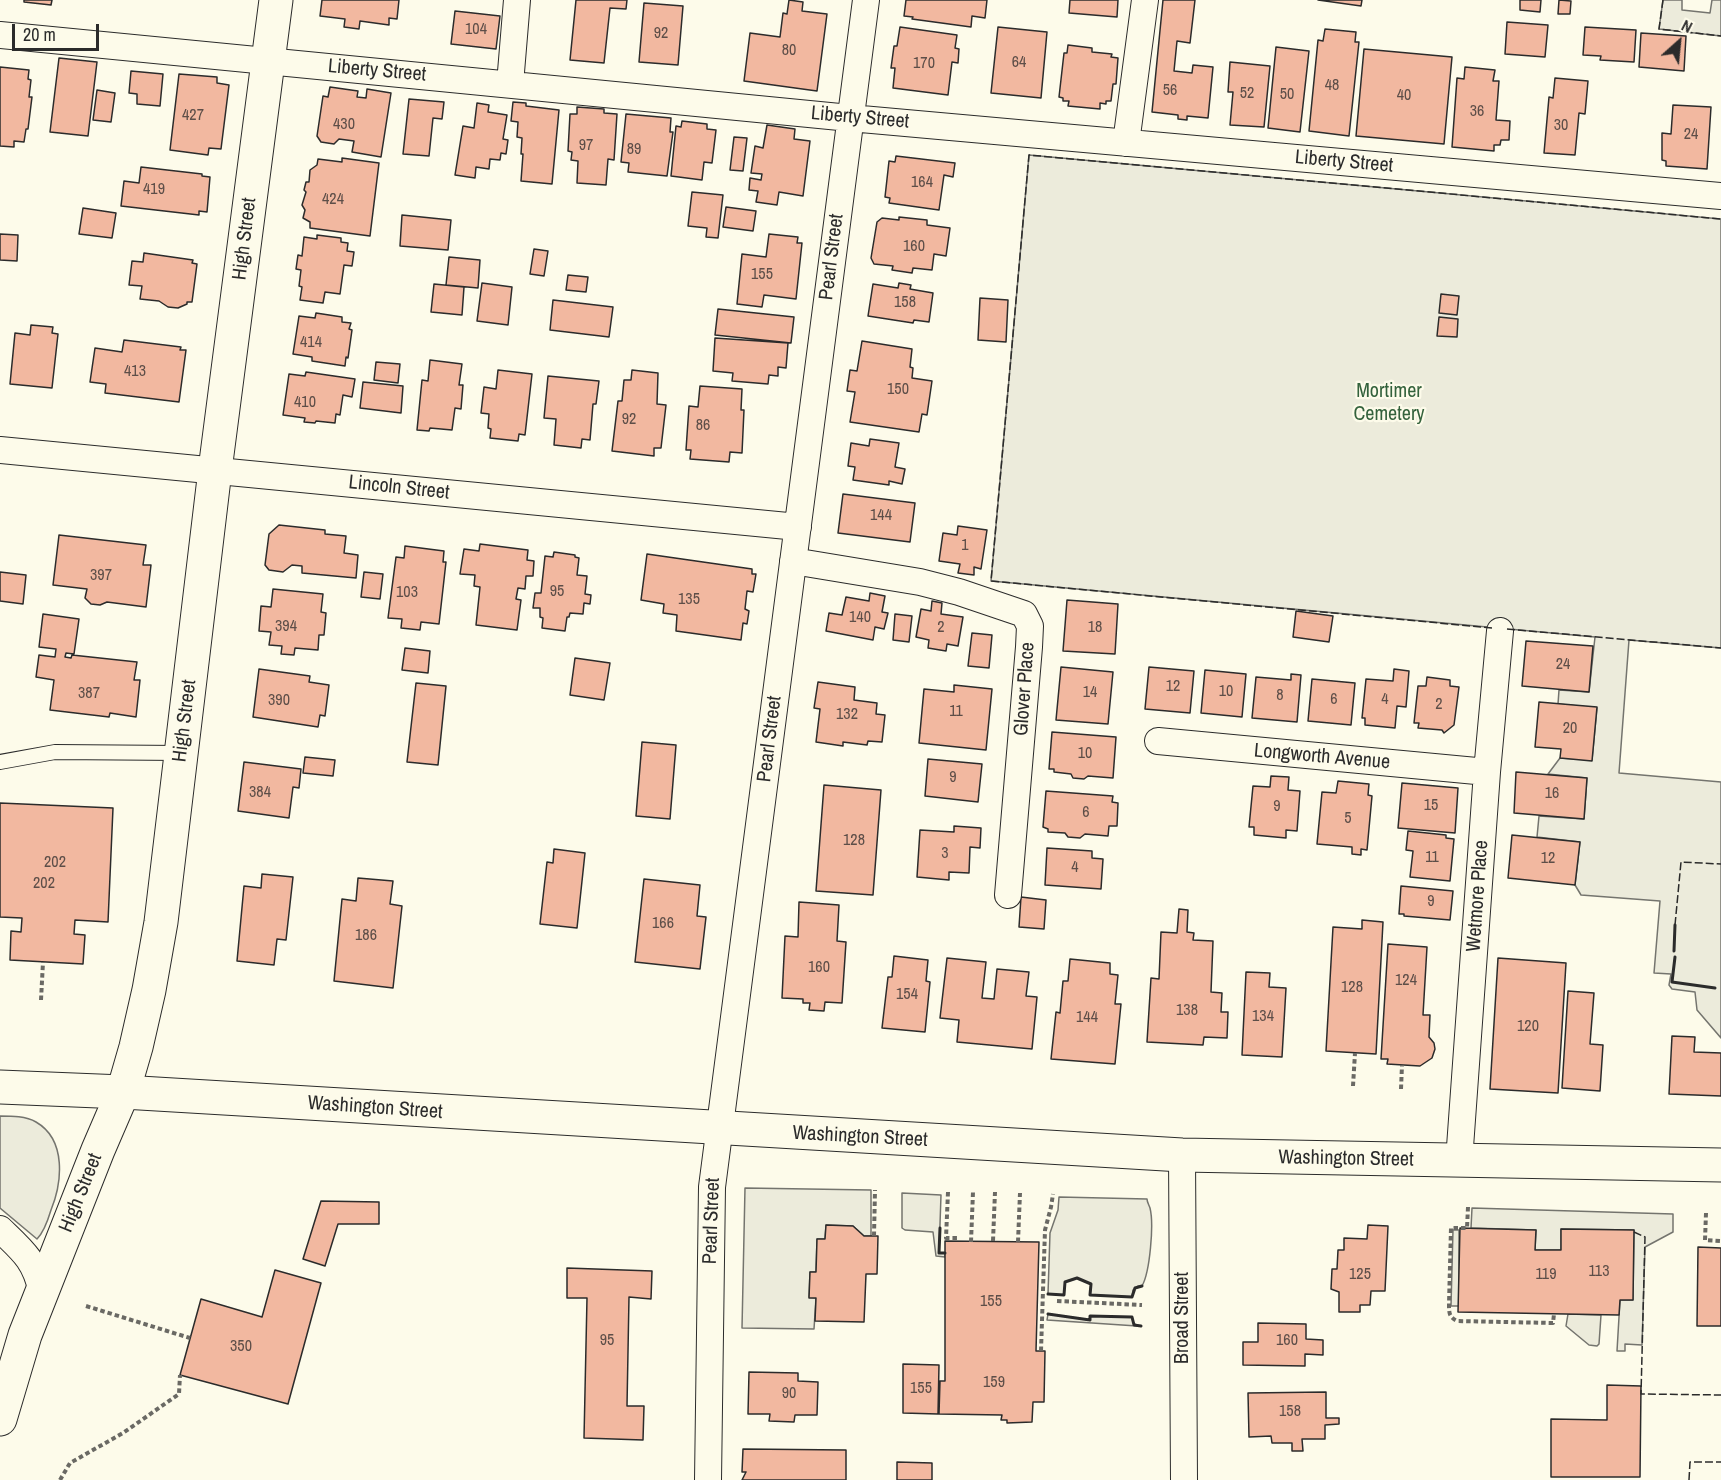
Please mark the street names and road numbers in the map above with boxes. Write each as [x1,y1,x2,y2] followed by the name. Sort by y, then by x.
[327,55,427,87] street label: Liberty Street
[810,102,910,134] street label: Liberty Street
[1294,146,1394,178] street label: Liberty Street
[228,196,262,282] street label: High Street
[815,213,849,301] street label: Pearl Street
[347,471,451,505] street label: Lincoln Street
[1010,641,1040,737] street label: Glover Place
[168,678,202,764] street label: High Street
[753,695,787,783] street label: Pearl Street
[1253,739,1391,775] street label: Longworth Avenue
[1462,839,1494,953] street label: Wetmore Place
[307,1091,443,1125] street label: Washington Street
[792,1121,928,1153] street label: Washington Street
[1278,1146,1414,1172] street label: Washington Street
[54,1150,108,1236] street label: High Street
[698,1177,726,1265] street label: Pearl Street
[1171,1272,1195,1364] street label: Broad Street

